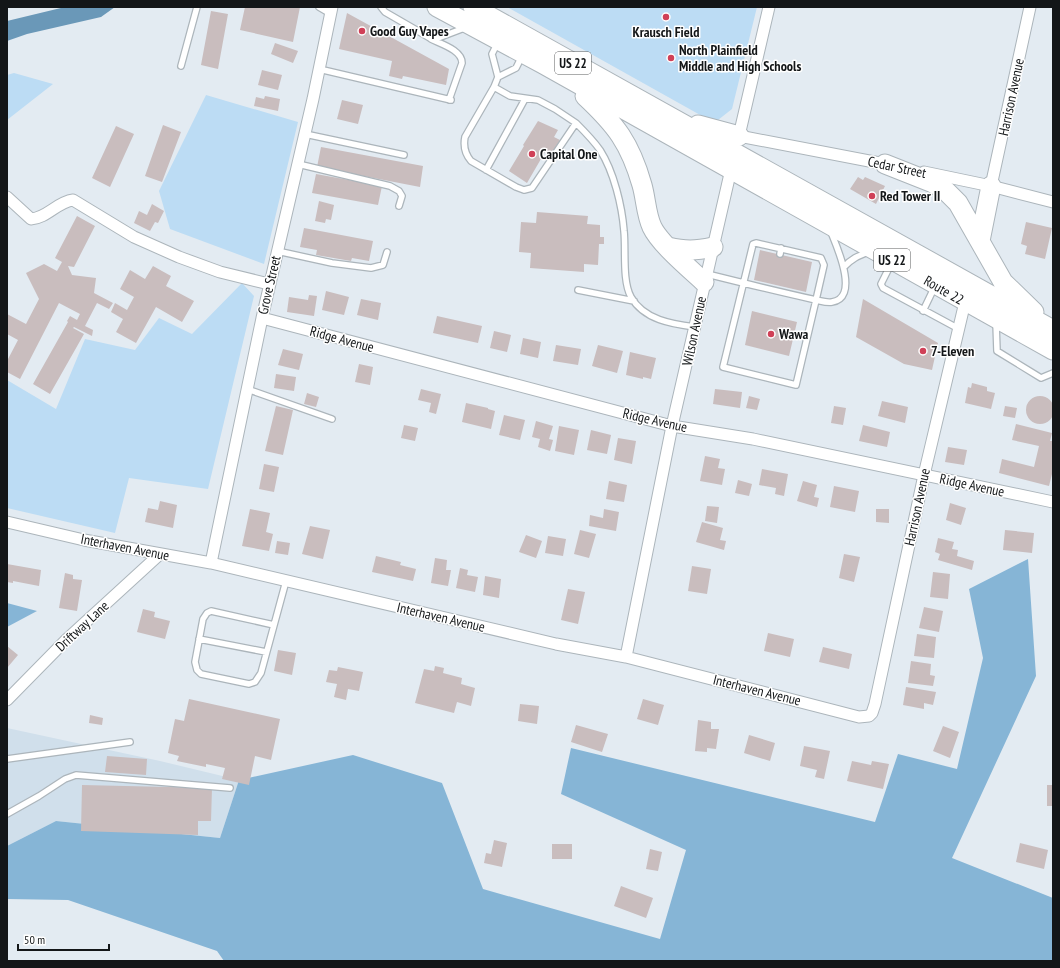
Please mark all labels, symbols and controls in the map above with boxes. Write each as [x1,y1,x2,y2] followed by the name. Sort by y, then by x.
[661,12,671,22] marker: Krausch Field
[370,22,449,40] place label: Good Guy Vapes
[633,23,699,41] place label: Krausch Field
[357,26,367,36] marker: Good Guy Vapes
[679,41,802,75] place label: North Plainfield Middle and High Schools
[555,52,591,74] road number: US 22
[666,53,676,63] marker: North Plainfield Middle and High Schools
[994,56,1028,137] street label: Harrison Avenue
[540,145,597,163] place label: Capital One
[527,149,537,159] marker: Capital One
[866,152,928,182] street label: Cedar Street
[880,187,940,205] place label: Red Tower II
[867,191,877,201] marker: Red Tower II
[874,249,910,271] road number: US 22
[254,254,285,316] street label: Grove Street
[921,271,967,309] street label: Route 22
[678,294,710,367] street label: Wilson Avenue
[308,322,376,356] street label: Ridge Avenue
[778,325,809,343] place label: Wawa
[766,329,776,339] marker: Wawa
[931,342,974,360] place label: 7-Eleven
[918,346,928,356] marker: 7-Eleven
[621,404,689,436] street label: Ridge Avenue
[900,466,934,547] street label: Harrison Avenue
[938,469,1006,501] street label: Ridge Avenue
[79,530,171,564] street label: Interhaven Avenue
[52,597,113,655] street label: Driftway Lane
[395,598,487,636] street label: Interhaven Avenue
[711,670,803,710] street label: Interhaven Avenue
[18,926,109,952] scale bar
[24,932,45,947] text: 50 m

